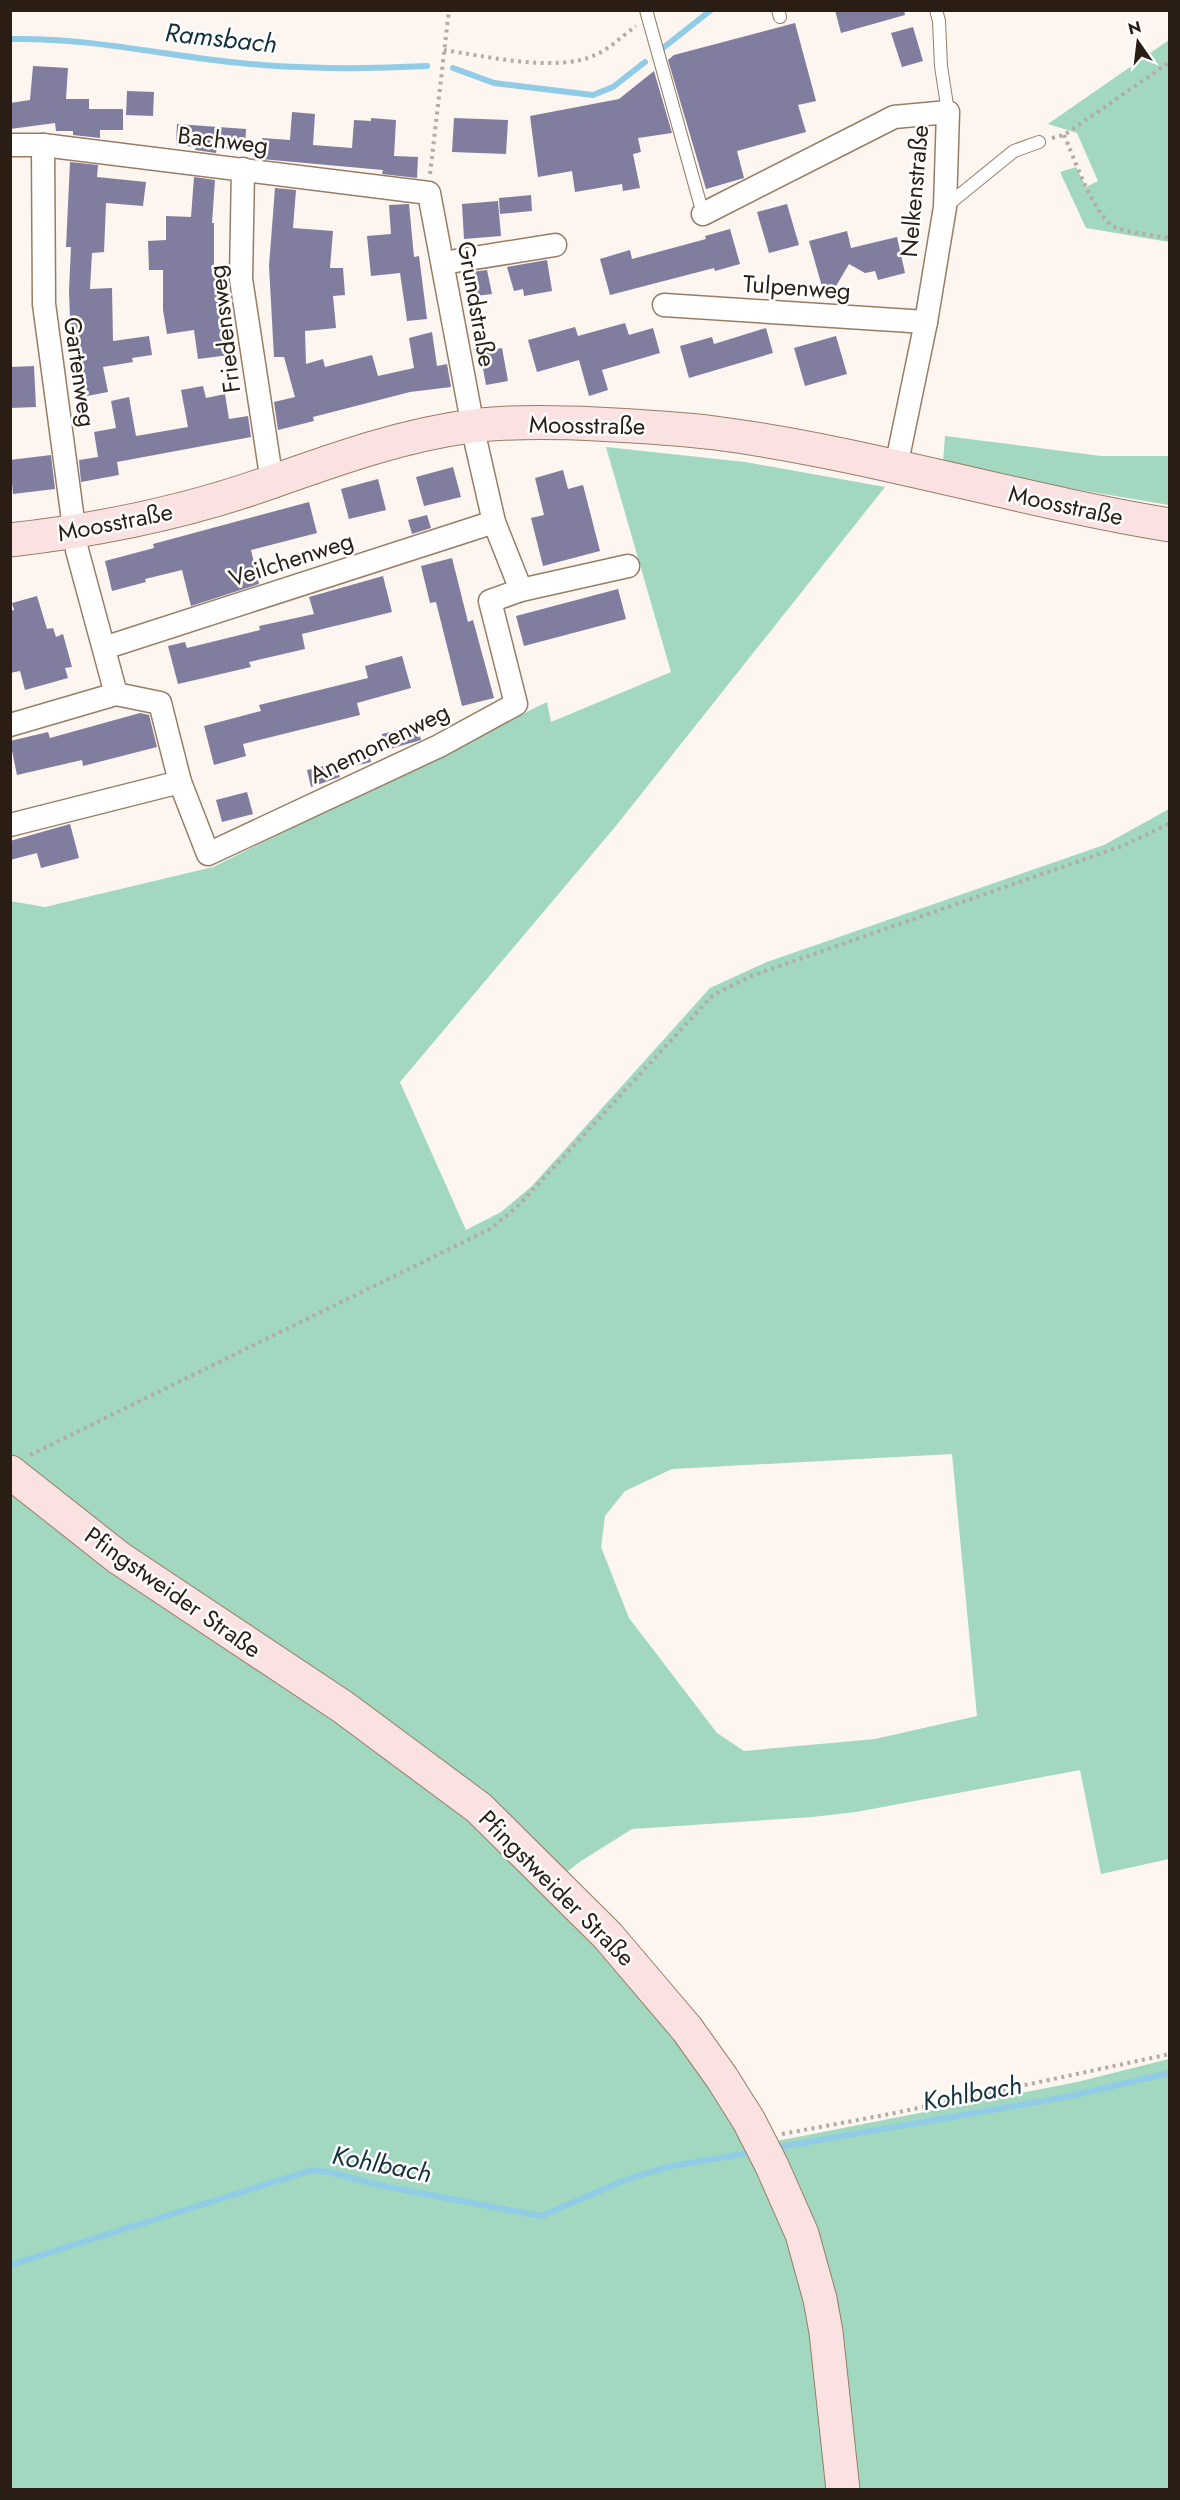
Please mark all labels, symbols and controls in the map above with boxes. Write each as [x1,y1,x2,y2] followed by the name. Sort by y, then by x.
[1108,12,1168,72] north arrow
[163,13,279,63] water label: Ramsbach
[1126,15,1143,41] text: N
[176,117,270,163] street label: Bachweg
[891,123,937,259] street label: Nelkenstraße
[449,239,505,369] street label: Grundstraße
[199,263,249,395] street label: Friedensweg
[742,266,852,308] street label: Tulpenweg
[55,315,105,429] street label: Gartenweg
[528,406,646,444] street label: Moosstraße
[1005,476,1127,534] street label: Moosstraße
[55,494,175,550] street label: Moosstraße
[224,522,358,596] street label: Veilchenweg
[303,694,455,792] street label: Anemonenweg
[78,1518,268,1666] street label: Pfingstweider Straße
[471,1802,643,1974] street label: Pfingstweider Straße
[919,2066,1025,2120] water label: Kohlbach
[329,2136,435,2192] water label: Kohlbach

